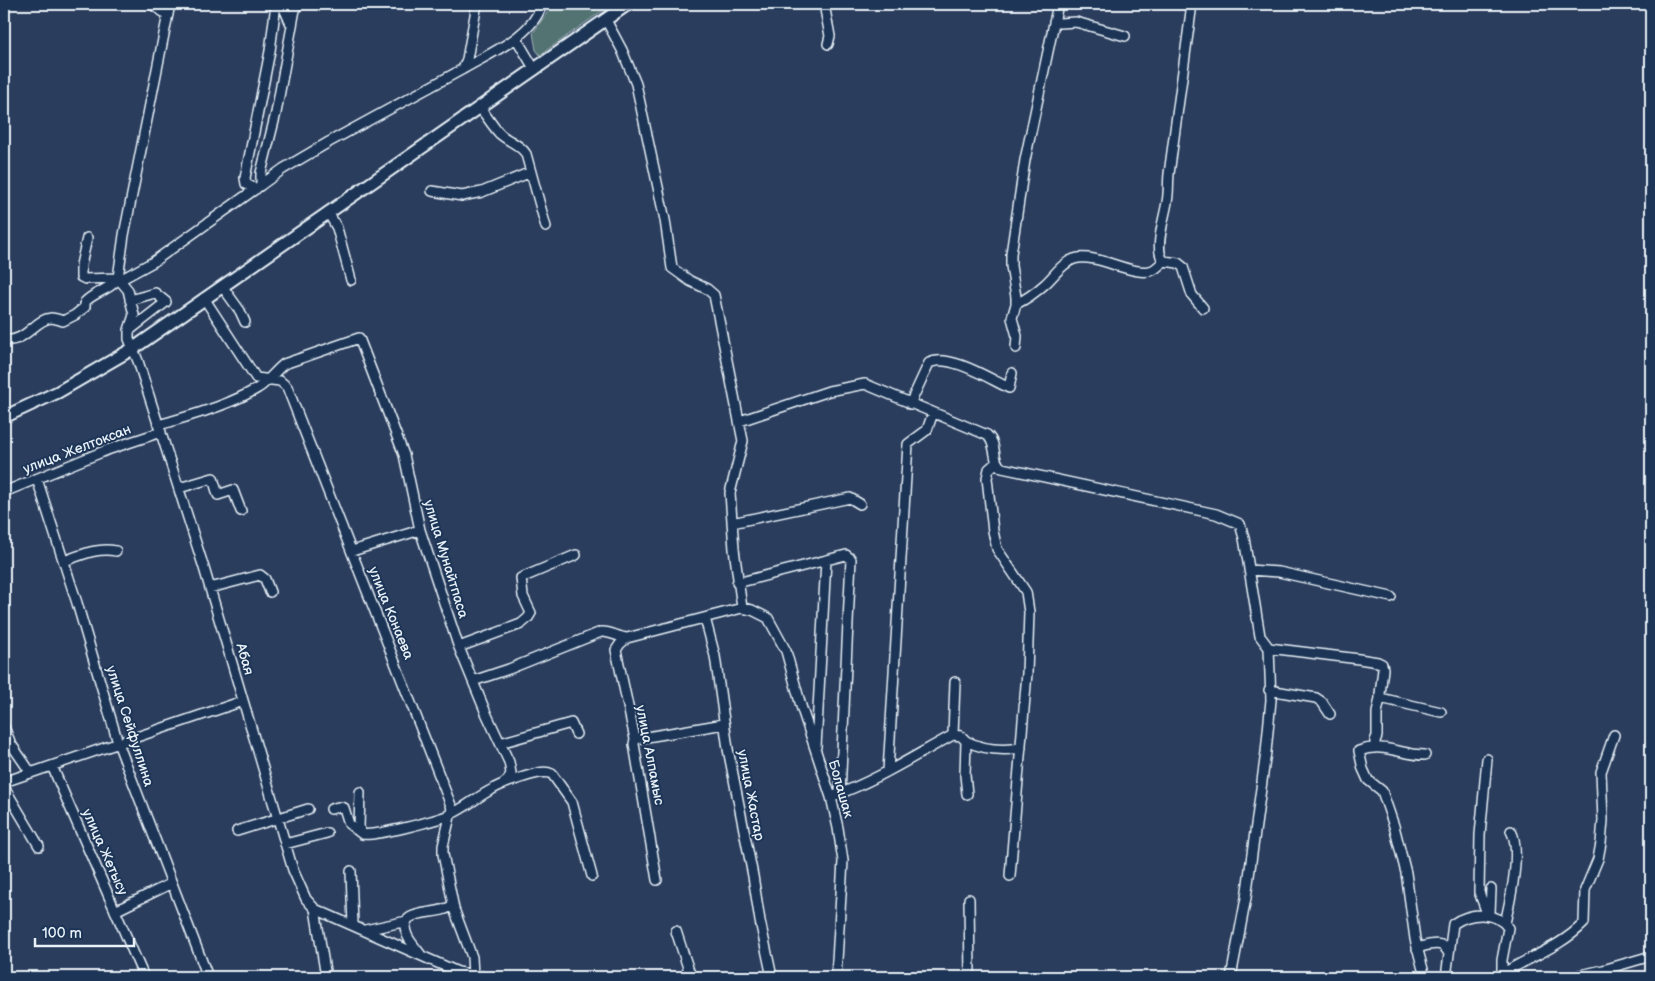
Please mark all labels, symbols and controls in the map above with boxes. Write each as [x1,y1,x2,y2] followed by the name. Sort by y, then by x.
[21,421,133,477] street label: улица Желтоксан
[420,498,472,621] street label: улица Мунайтпаса
[365,564,418,662] street label: улица Конаева
[232,640,258,677] street label: Абая
[102,664,158,789] street label: улица Сейфуллина
[632,704,668,807] street label: улица Алпамыс
[734,748,768,842] street label: улица Жастар
[825,758,858,821] street label: Болашак
[78,806,132,898] street label: улица Жетысу
[35,916,134,948] scale bar
[42,924,82,943] text: 100 m

